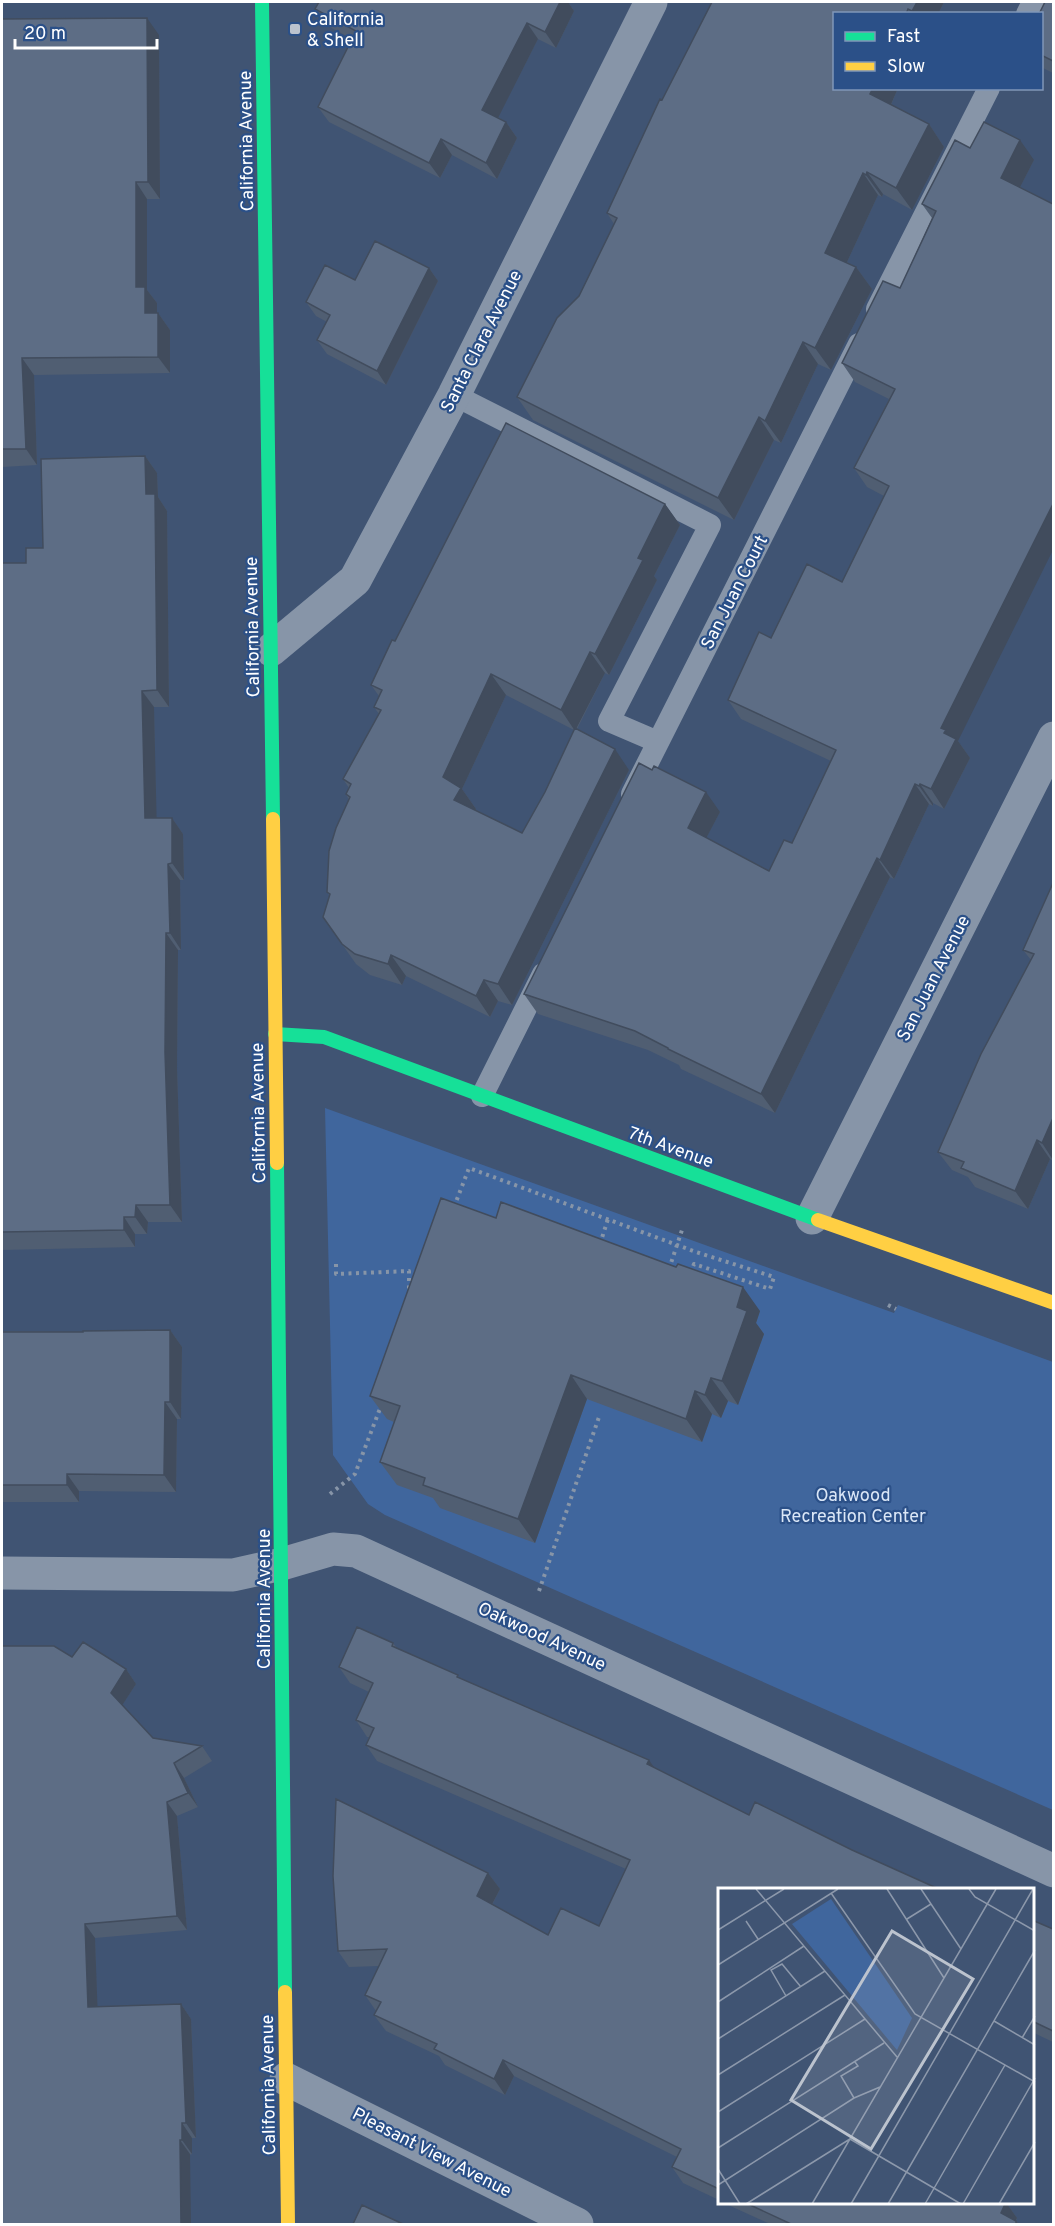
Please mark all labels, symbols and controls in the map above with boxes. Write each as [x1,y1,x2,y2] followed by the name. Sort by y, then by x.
[307,9,384,53] place label: California & Shell
[15,12,158,50] scale bar
[833,12,1043,90] legend
[288,22,302,36] marker: California & Shell
[24,23,66,46] text: 20 m
[887,26,920,49] text: Fast
[887,56,925,79] text: Slow
[235,70,260,211] street label: California Avenue
[437,267,528,417] street label: Santa Clara Avenue
[697,532,774,654] street label: San Juan Court
[241,556,266,697] street label: California Avenue
[893,912,976,1046] street label: San Juan Avenue
[247,1042,272,1183] street label: California Avenue
[625,1122,716,1174] street label: 7th Avenue
[780,1485,926,1529] park label: Oakwood Recreation Center
[254,1529,277,1669] street label: California Avenue
[474,1598,609,1677] street label: Oakwood Avenue
[718,1888,1034,2205] inset map
[257,2014,282,2155] street label: California Avenue
[348,2103,515,2203] street label: Pleasant View Avenue

